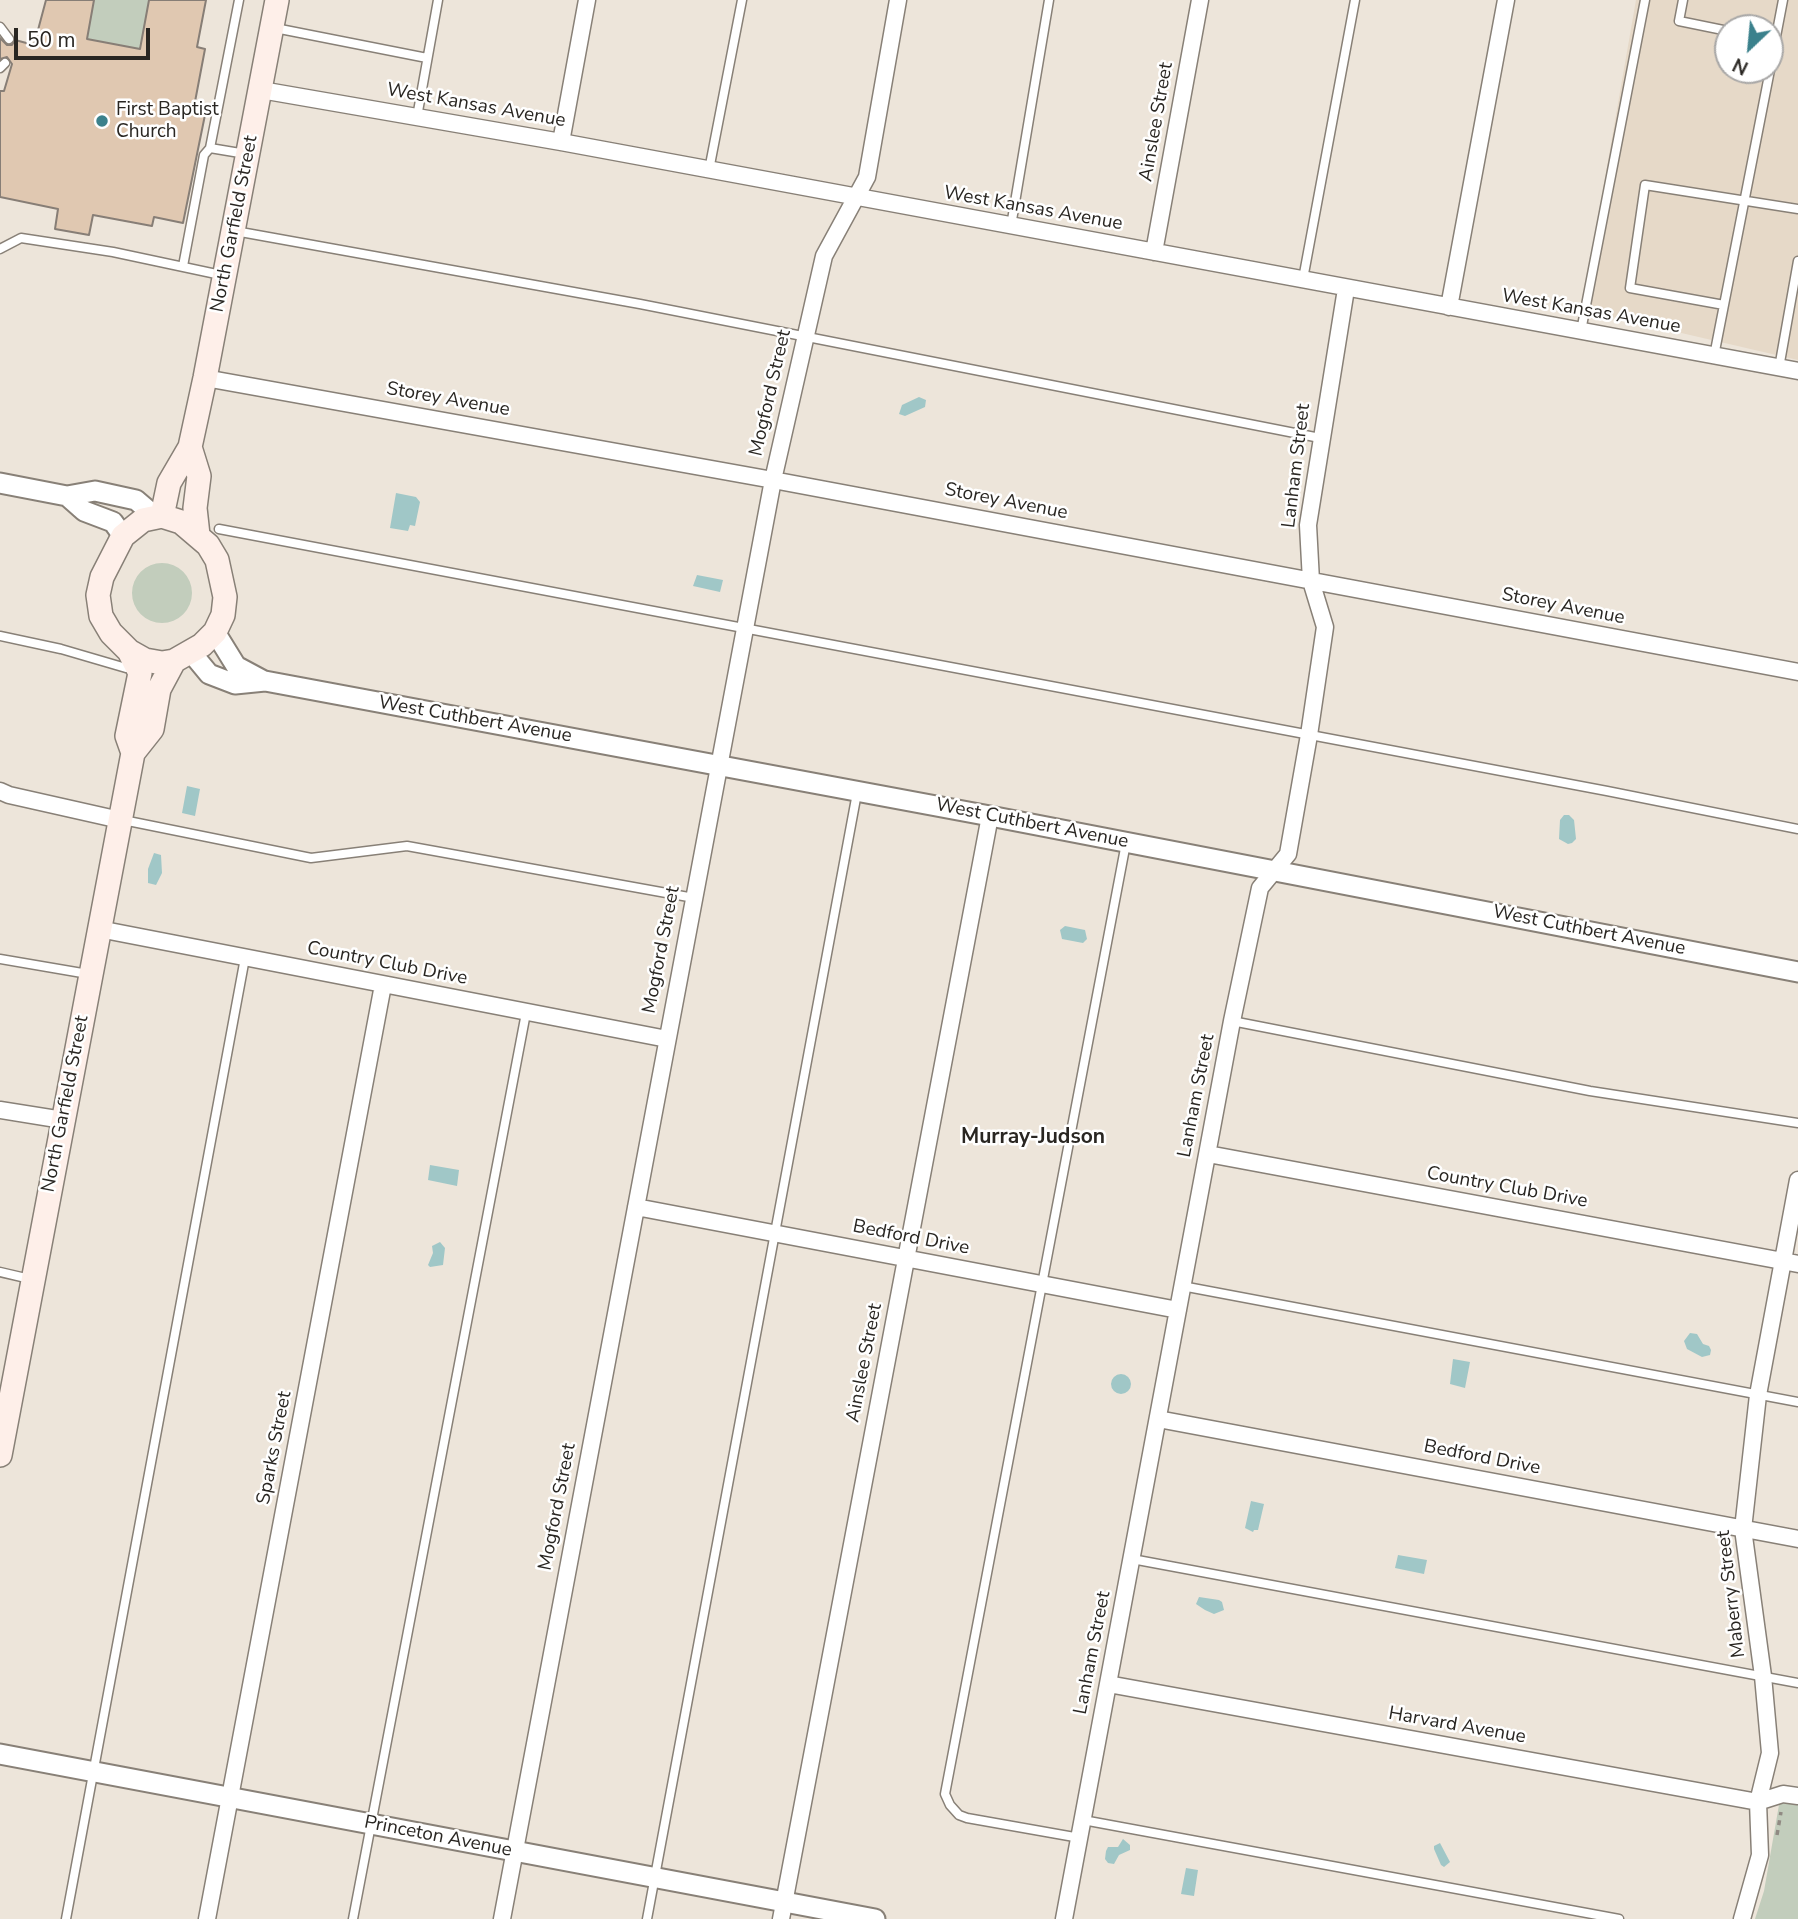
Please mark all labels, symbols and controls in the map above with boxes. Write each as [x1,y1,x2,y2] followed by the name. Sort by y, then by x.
[18,14,154,58] scale bar
[1714,14,1784,84] north arrow
[27,26,76,54] text: 50 m
[1729,51,1753,81] text: N
[1135,61,1179,183] street label: Ainslee Street
[385,79,567,133] street label: West Kansas Avenue
[116,99,219,143] place label: First Baptist Church
[94,113,110,129] marker: First Baptist Church
[207,134,263,314] street label: North Garfield Street
[942,182,1124,236] street label: West Kansas Avenue
[1500,285,1682,339] street label: West Kansas Avenue
[745,328,797,458] street label: Mogford Street
[385,378,511,422] street label: Storey Avenue
[1278,403,1316,529] street label: Lanham Street
[943,479,1069,525] street label: Storey Avenue
[1500,584,1626,630] street label: Storey Avenue
[377,692,573,748] street label: West Cuthbert Avenue
[934,794,1130,854] street label: West Cuthbert Avenue
[638,884,686,1016] street label: Mogford Street
[1491,901,1687,961] street label: West Cuthbert Avenue
[305,937,469,991] street label: Country Club Drive
[38,1014,94,1194] street label: North Garfield Street
[1174,1032,1220,1160] street label: Lanham Street
[961,1125,1105,1151] district label: Murray-Judson
[1425,1163,1589,1213] street label: Country Club Drive
[851,1216,971,1260] street label: Bedford Drive
[842,1302,888,1424] street label: Ainslee Street
[253,1389,297,1507] street label: Sparks Street
[1422,1436,1542,1480] street label: Bedford Drive
[534,1441,582,1573] street label: Mogford Street
[1713,1529,1751,1659] street label: Maberry Street
[1070,1589,1116,1717] street label: Lanham Street
[1387,1703,1527,1749] street label: Harvard Avenue
[362,1811,514,1863] street label: Princeton Avenue

